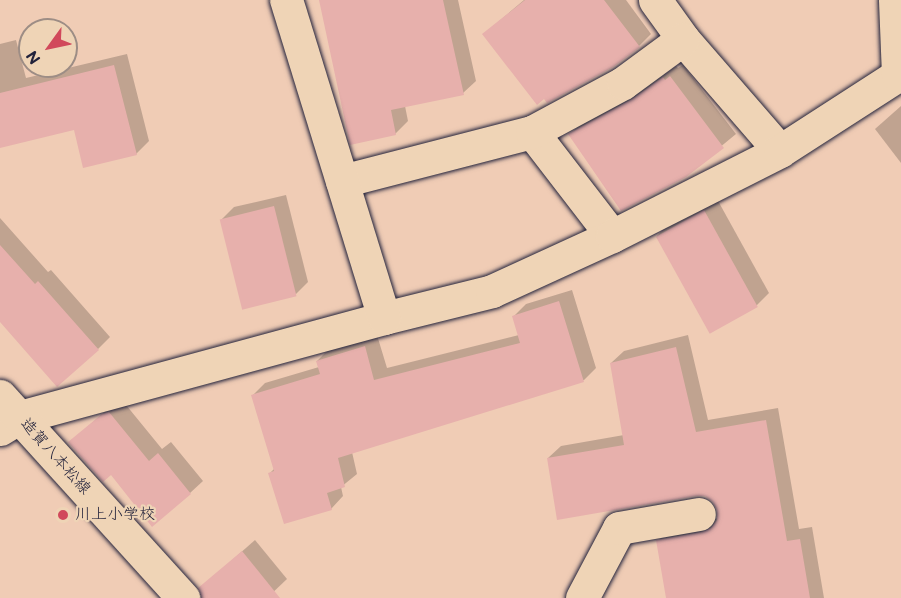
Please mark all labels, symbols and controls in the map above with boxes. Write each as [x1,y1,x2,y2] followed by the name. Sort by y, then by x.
[18,18,78,78] north arrow
[23,47,45,67] text: N
[16,415,94,499] street label: 造賀八本松線
[75,505,155,525] place label: 川上小学校
[56,508,70,522] marker: 川上小学校

